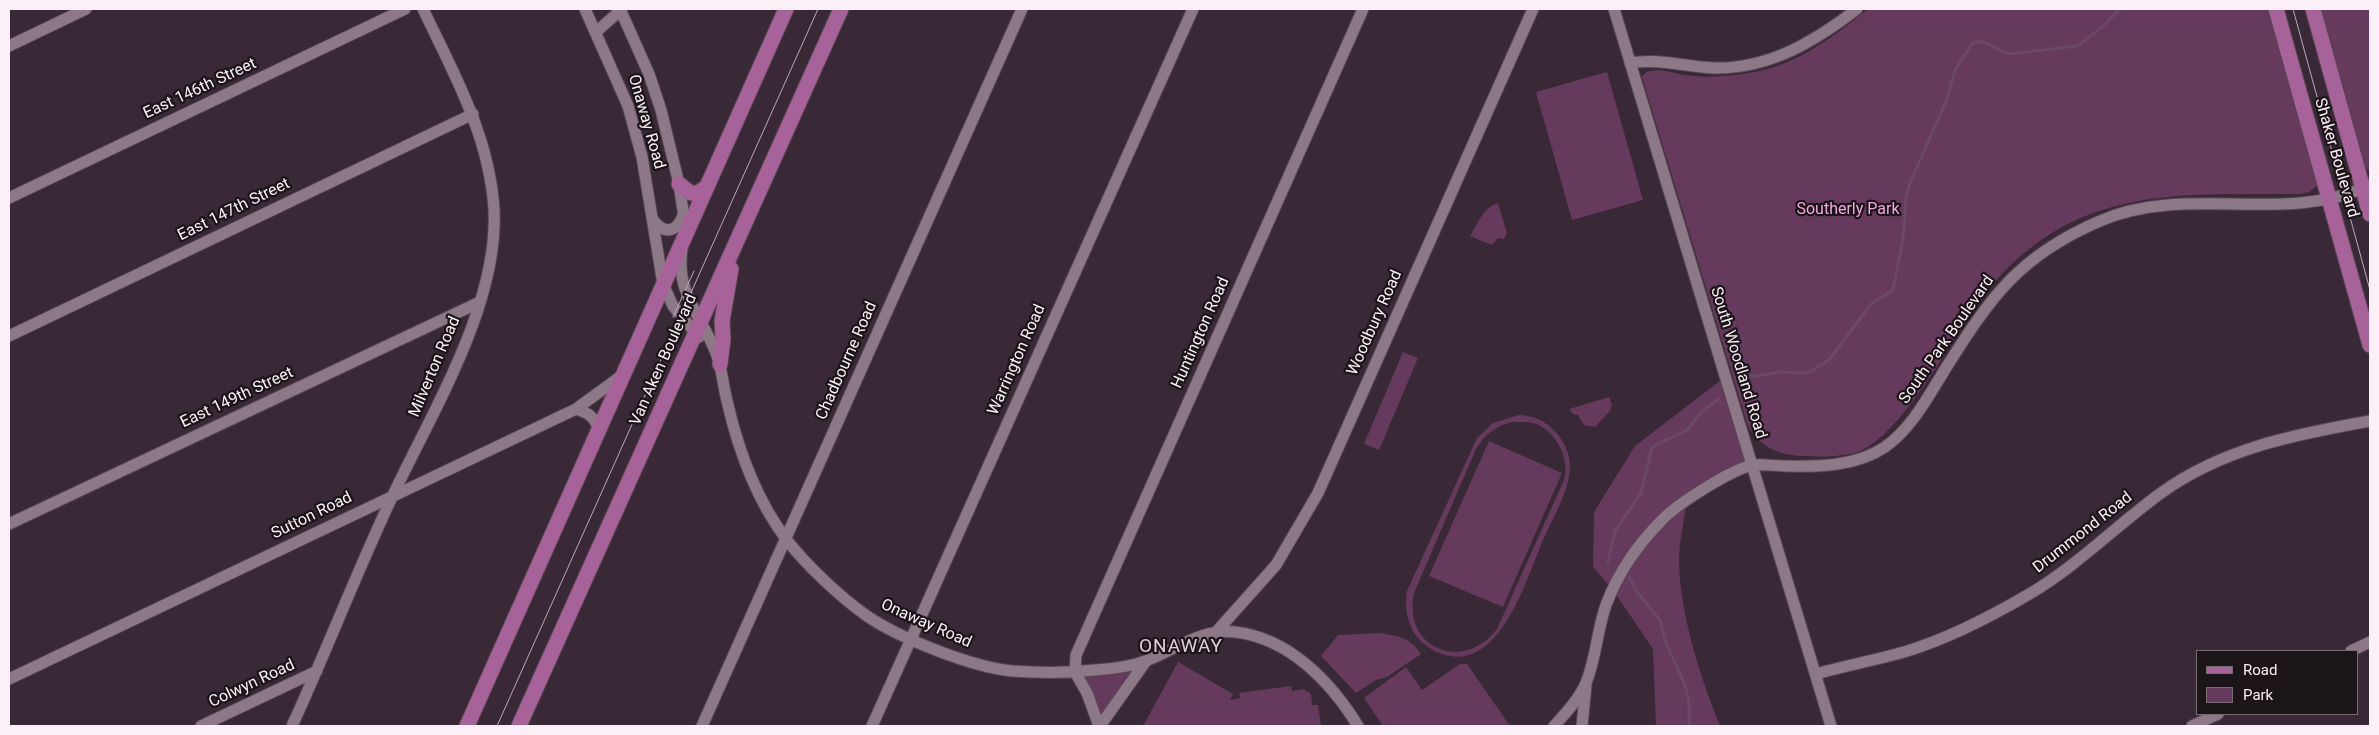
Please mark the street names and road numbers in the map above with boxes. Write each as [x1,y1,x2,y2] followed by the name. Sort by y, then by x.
[140,54,260,124] street label: East 146th Street
[623,73,669,171] street label: Onaway Road
[2310,96,2362,220] street label: Shaker Boulevard
[175,175,293,245] street label: East 147th Street
[1343,268,1407,378] street label: Woodbury Road
[1895,272,1999,408] street label: South Park Boulevard
[1168,274,1234,392] street label: Huntington Road
[1706,285,1770,441] street label: South Woodland Road
[626,291,702,429] street label: Van Aken Boulevard
[812,299,882,423] street label: Chadbourne Road
[984,302,1050,418] street label: Warrington Road
[405,314,465,420] street label: Milverton Road
[177,363,297,433] street label: East 149th Street
[269,488,355,544] street label: Sutton Road
[2030,488,2136,578] street label: Drummond Road
[878,595,974,653] street label: Onaway Road
[206,656,298,712] street label: Colwyn Road

